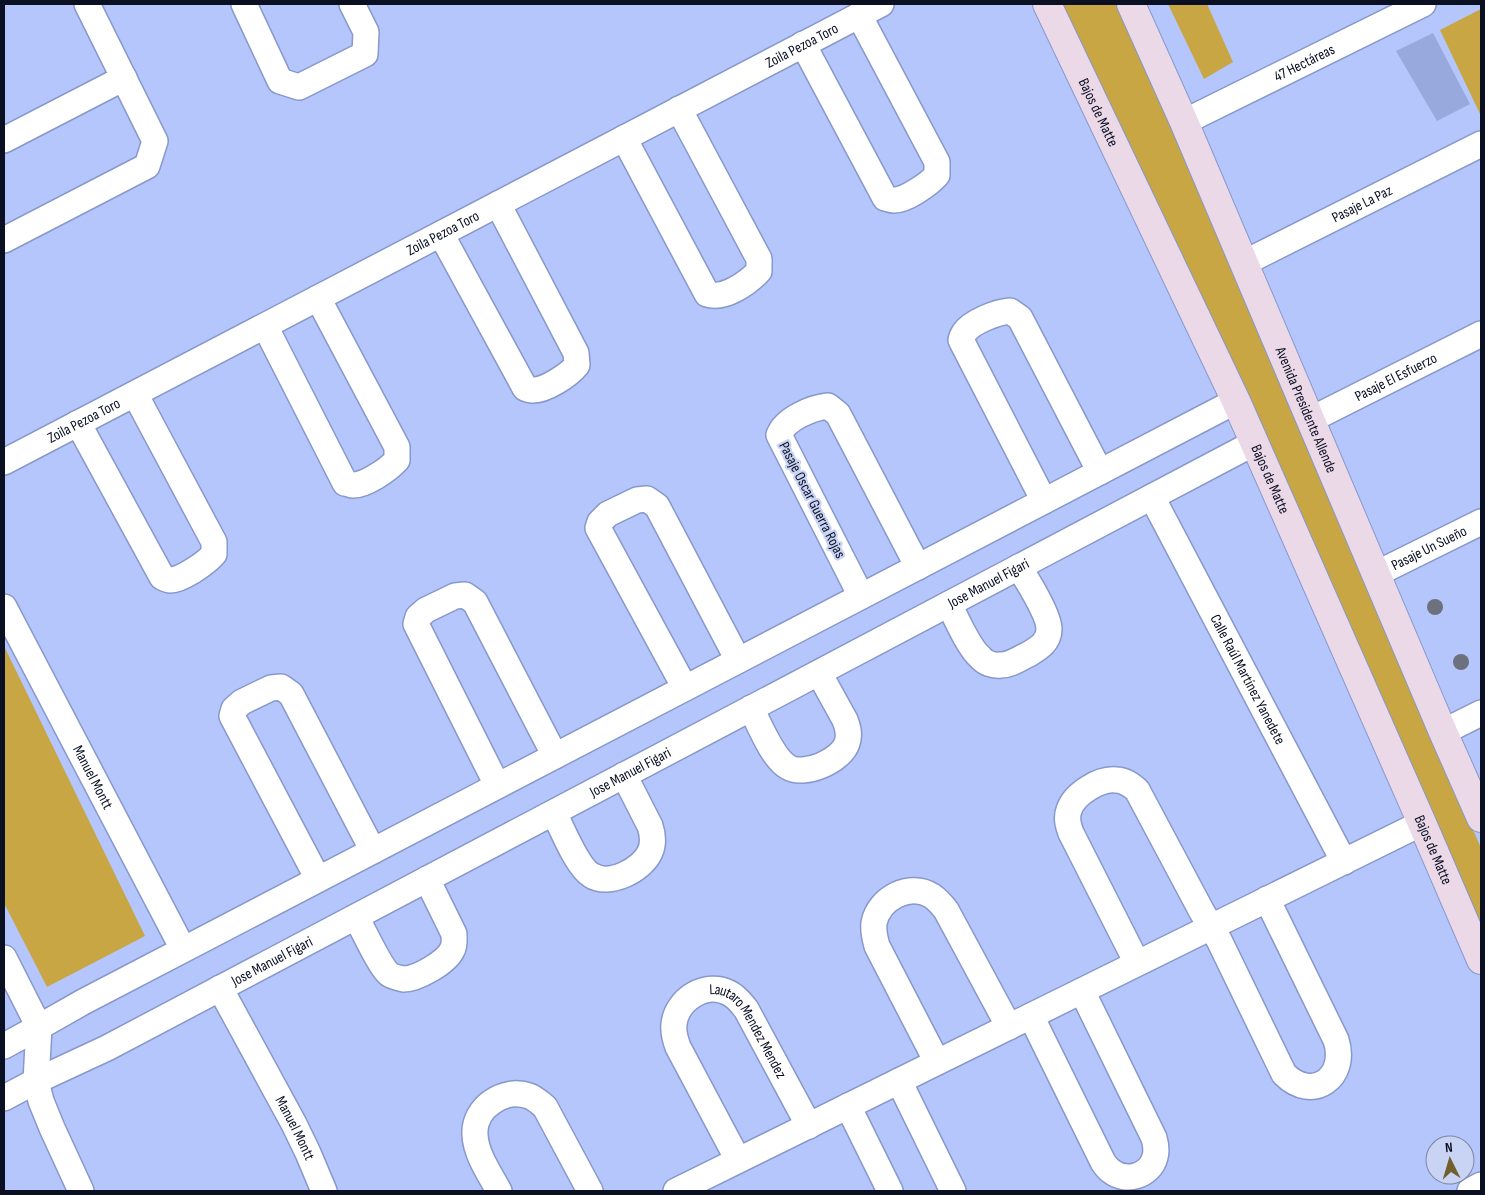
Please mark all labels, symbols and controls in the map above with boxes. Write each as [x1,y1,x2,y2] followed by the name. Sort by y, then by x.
[762,19,841,72] street label: Zoila Pezoa Toro
[1270,40,1338,86] street label: 47 Hectáreas
[1074,75,1123,150] street label: Bajos de Matte
[1329,180,1396,227] street label: Pasaje La Paz
[403,206,482,260] street label: Zoila Pezoa Toro
[1271,343,1341,476] street label: Avenida Presidente Allende
[1352,348,1440,405] street label: Pasaje El Esfuerzo
[44,394,123,447] street label: Zoila Pezoa Toro
[774,439,850,561] street label: Pasaje Oscar Guerra Rojas
[1247,442,1294,517] street label: Bajos de Matte
[1388,521,1470,574] street label: Pasaje Un Sueño
[944,554,1032,613] street label: Jose Manuel Figari
[1206,611,1290,748] street label: Calle Raúl Martínez Yanedete
[69,742,118,813] street label: Manuel Montt
[585,743,674,802] street label: Jose Manuel Figari
[1410,812,1457,887] street label: Bajos de Matte
[227,932,316,991] street label: Jose Manuel Figari
[709,980,791,1082] street label: Lautaro Mendez Mendez
[271,1093,320,1163] street label: Manuel Montt
[1425,1135,1475,1185] north arrow
[1444,1139,1453,1156] text: N

